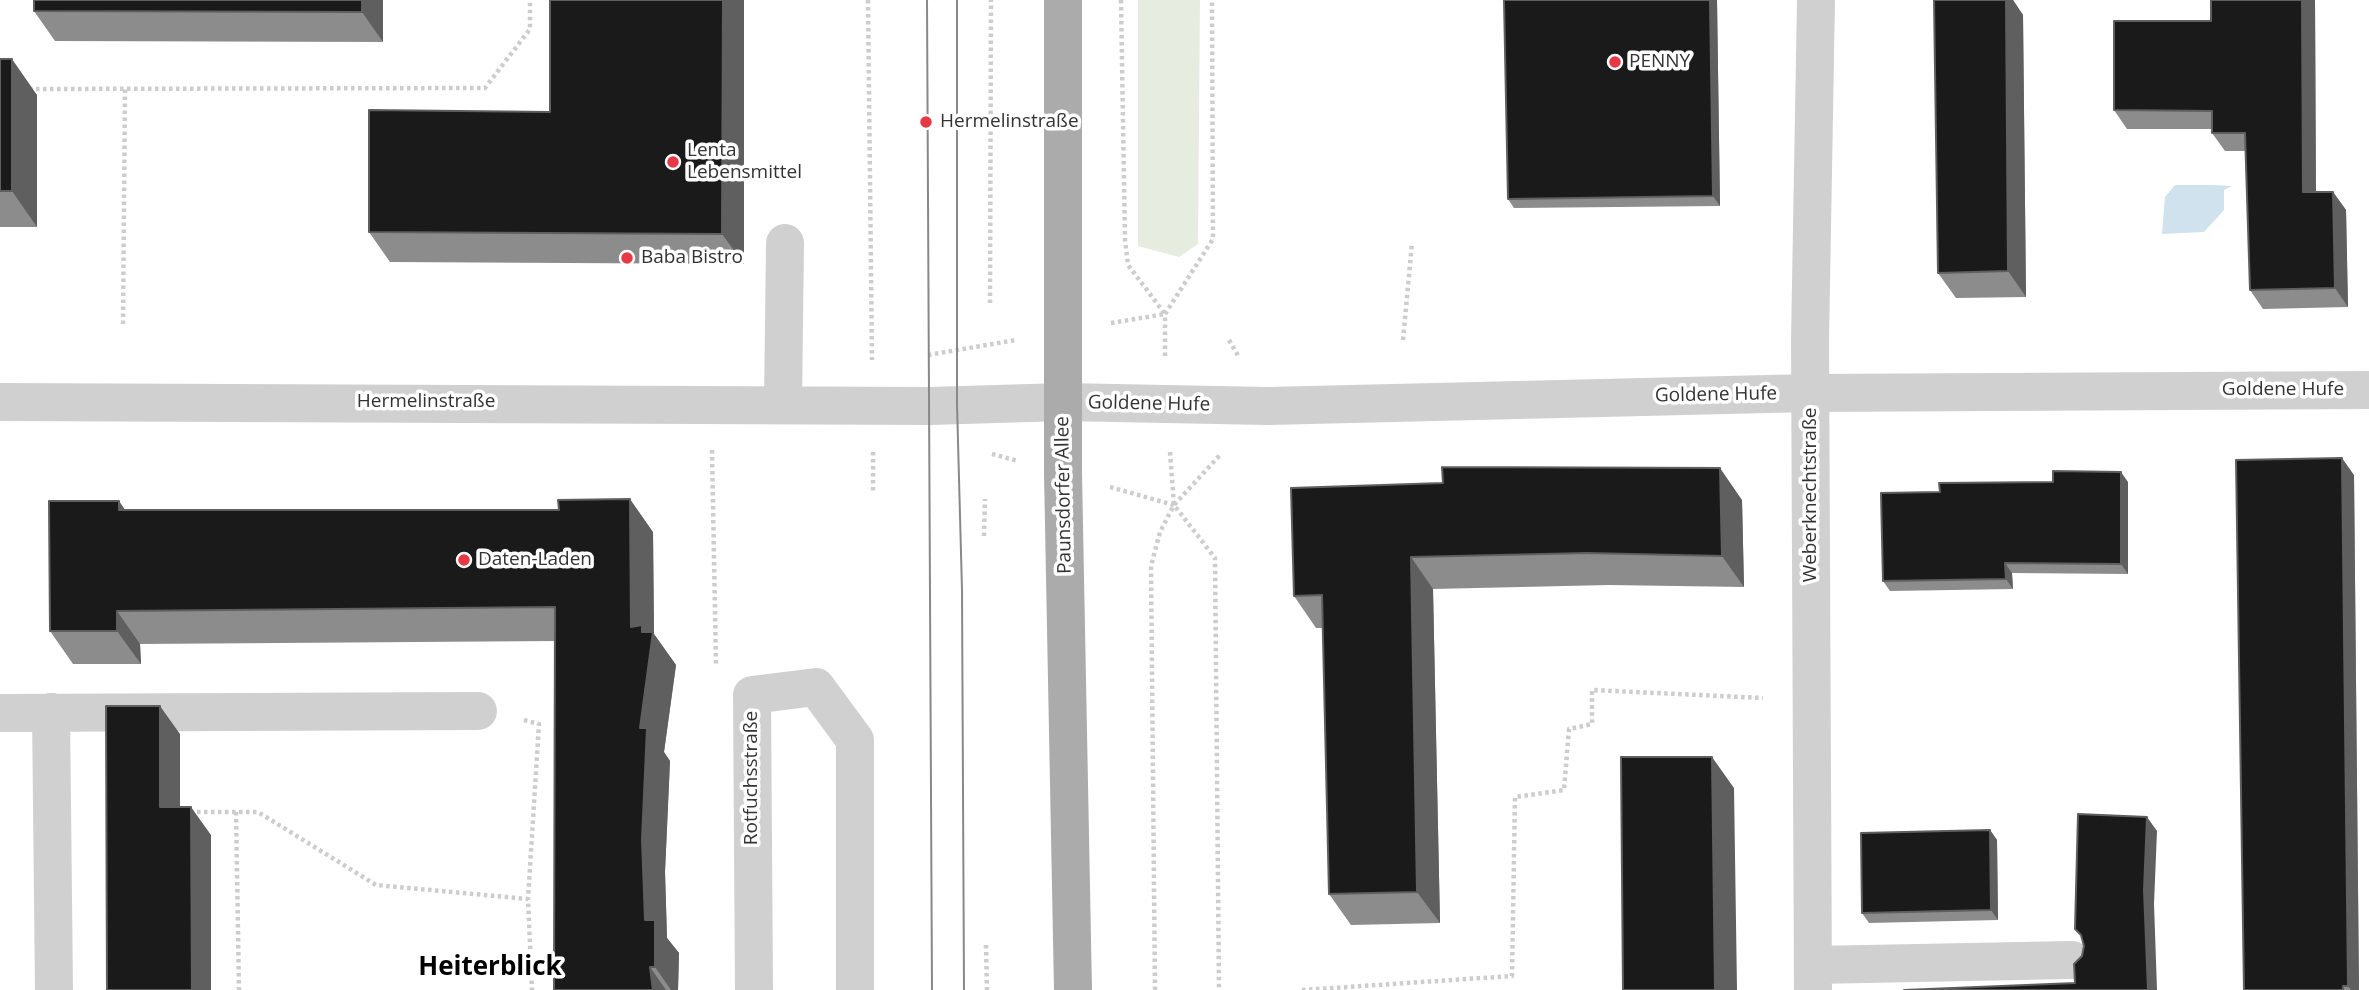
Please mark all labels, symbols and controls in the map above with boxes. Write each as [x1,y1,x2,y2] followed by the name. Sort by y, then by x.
[1629,51,1690,73] place label: PENNY
[1607,54,1623,70] marker: PENNY
[940,111,1079,133] place label: Hermelinstraße
[918,114,934,130] marker: Hermelinstraße
[687,140,802,184] place label: Lenta Lebensmittel
[665,154,681,170] marker: Lenta Lebensmittel
[641,247,743,269] place label: Baba Bistro
[619,250,635,266] marker: Baba Bistro
[2222,379,2344,401] street label: Goldene Hufe
[1655,383,1777,407] street label: Goldene Hufe
[357,391,495,413] street label: Hermelinstraße
[1088,392,1210,416] street label: Goldene Hufe
[1800,408,1822,582] street label: Weberknechtstraße
[1051,416,1077,574] street label: Paunsdorfer Allee
[478,549,592,571] place label: Daten-Laden
[456,552,472,568] marker: Daten-Laden
[741,711,763,845] street label: Rotfuchsstraße
[418,952,562,984] district label: Heiterblick

